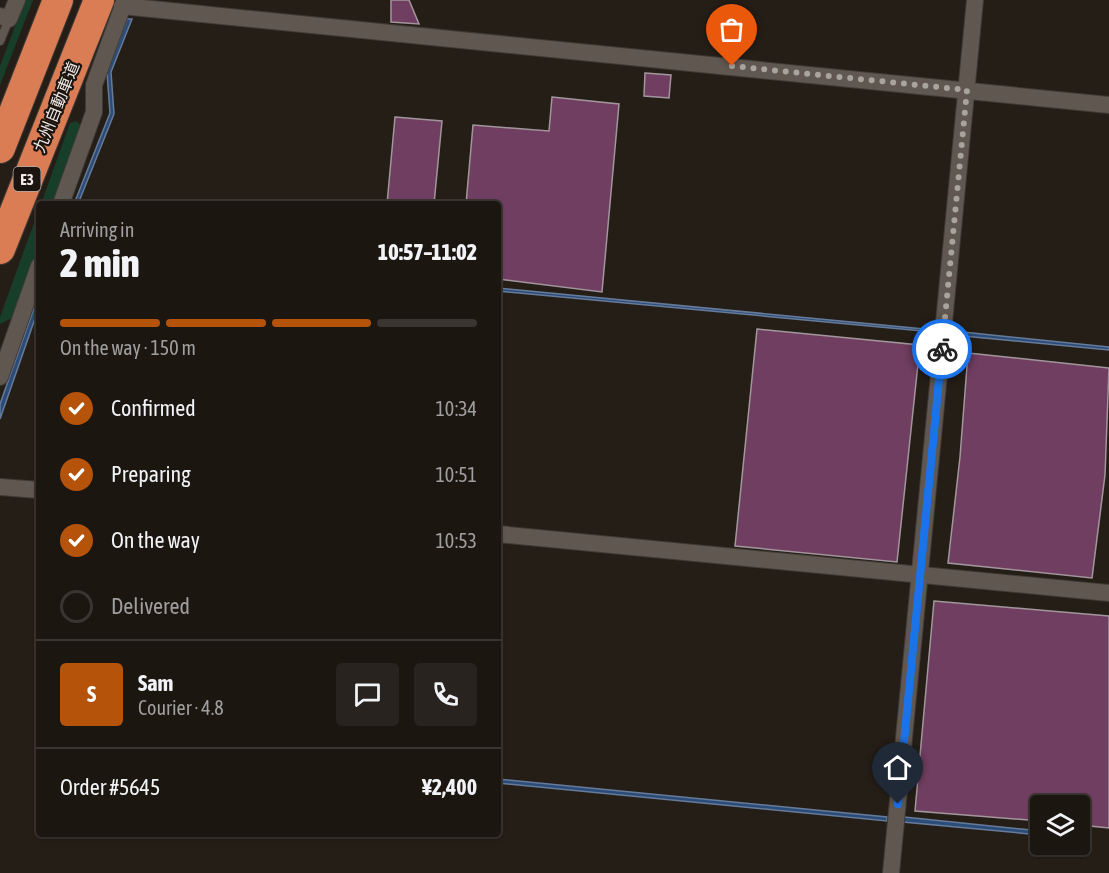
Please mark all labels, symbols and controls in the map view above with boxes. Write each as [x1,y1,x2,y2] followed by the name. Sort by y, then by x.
[706,4,757,66] pin
[715,13,748,46] icon: bag
[30,59,82,155] street label: 九州自動車道
[14,167,40,191] road number: E3
[60,218,134,241] text: Arriving in
[378,239,477,265] text: 10:57–11:02
[60,241,140,285] text: 2 min
[912,319,972,379] courier
[926,333,959,366] icon: bike
[60,336,196,359] text: On the way · 150 m
[60,392,93,425] icon: check
[111,395,196,421] text: Confirmed
[435,397,477,420] text: 10:34
[60,458,93,491] icon: check
[111,461,191,487] text: Preparing
[435,463,477,486] text: 10:51
[60,524,93,557] icon: check
[111,527,200,553] text: On the way
[435,529,477,552] text: 10:53
[111,593,190,619] text: Delivered
[336,663,399,726] button: chat
[414,663,477,726] button: phone
[138,670,173,696] text: Sam
[87,681,96,707] text: S
[138,696,224,719] text: Courier · 4.8
[872,742,923,804] pin
[881,751,914,784] icon: home
[60,774,160,800] text: Order #5645
[422,774,477,800] text: ¥2,400
[1030,795,1090,855] map controls
[1030,795,1090,855] button: layers

